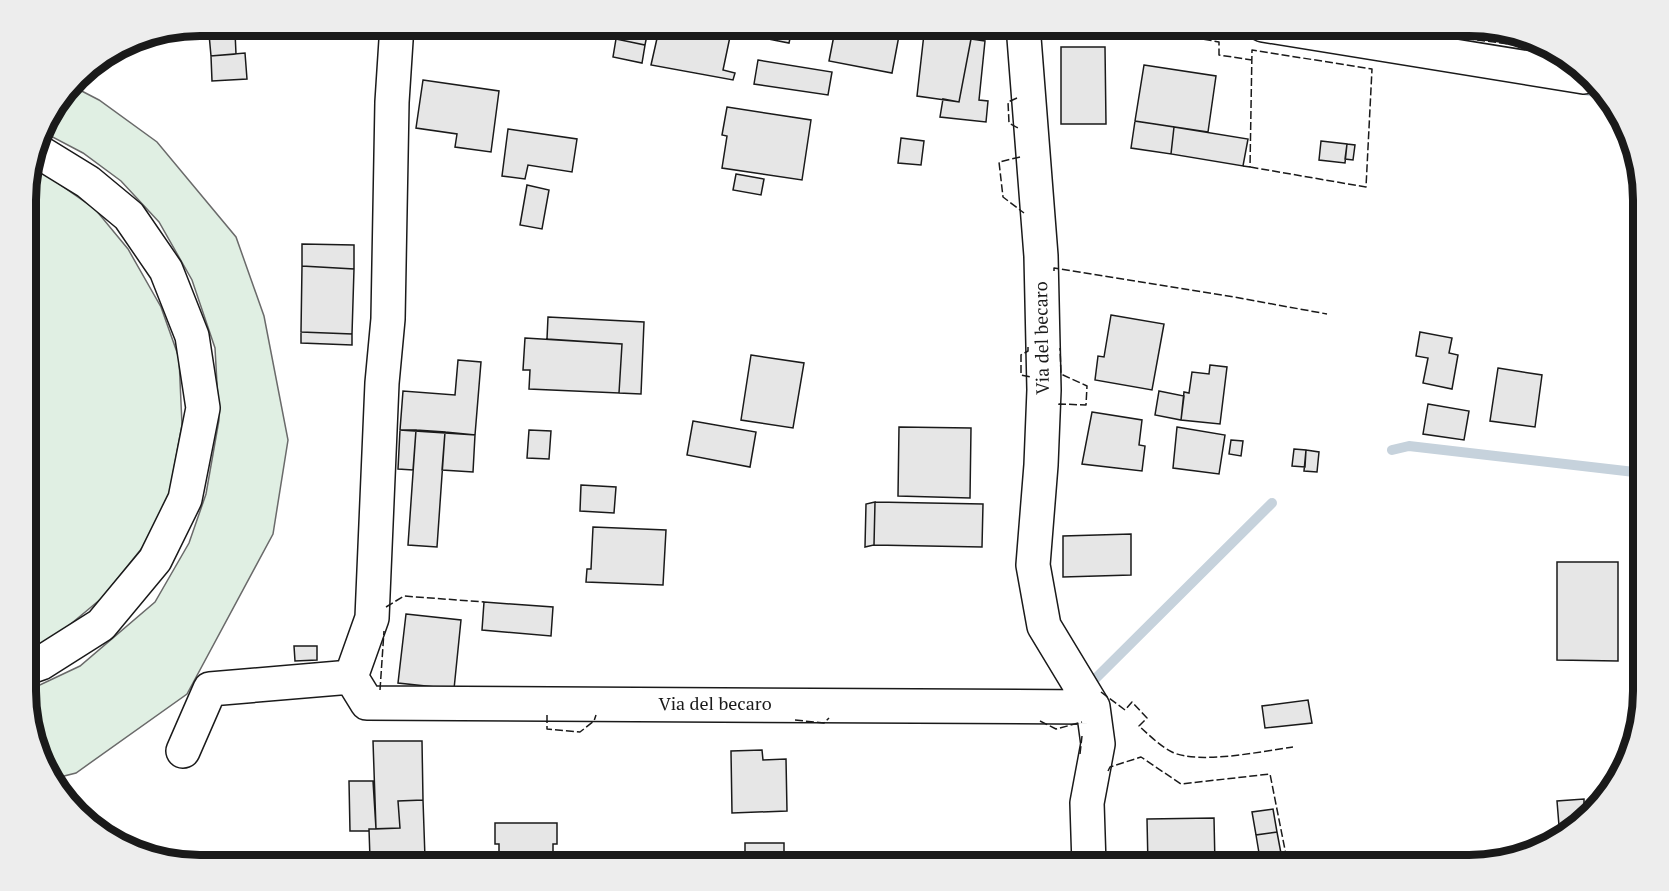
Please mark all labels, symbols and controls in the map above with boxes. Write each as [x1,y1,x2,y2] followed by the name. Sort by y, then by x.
[1028,281,1054,395] street label: Via del becaro
[658,691,772,715] street label: Via del becaro

